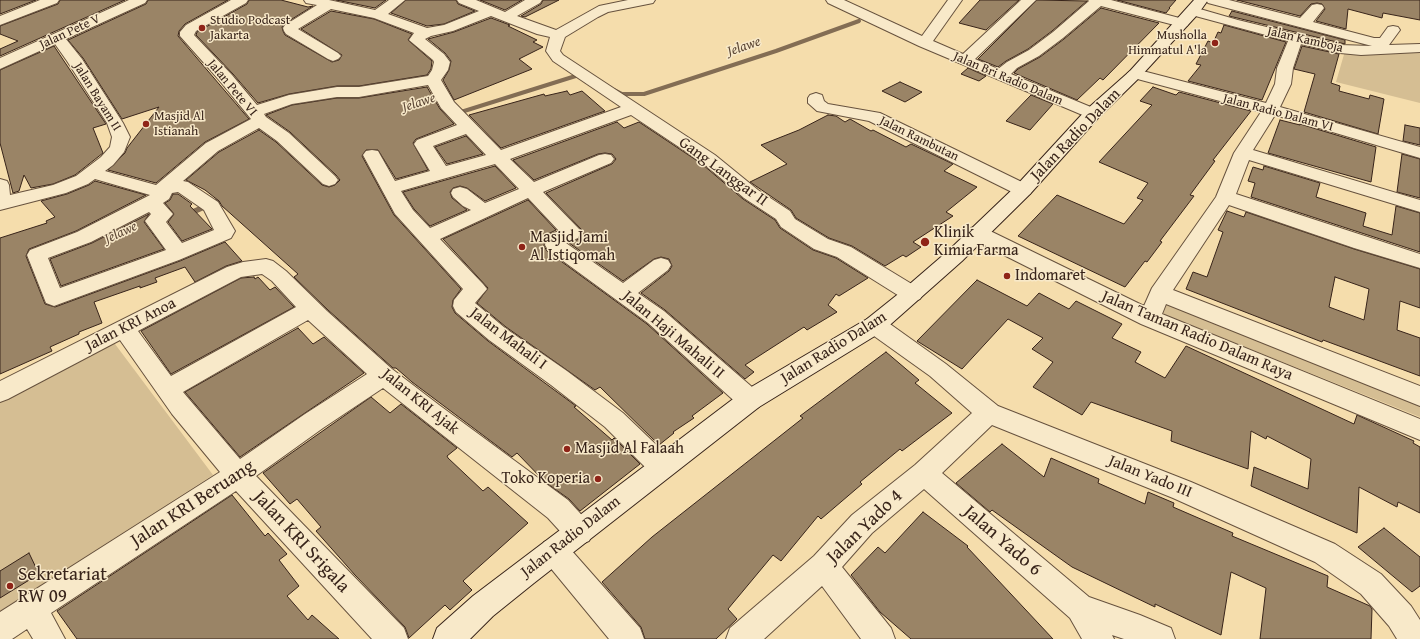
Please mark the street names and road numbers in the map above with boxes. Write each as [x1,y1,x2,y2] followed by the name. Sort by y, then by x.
[37,11,103,53] street label: Jalan Pete V
[1265,24,1345,56] street label: Jalan Kamboja
[951,49,1065,109] street label: Jalan Bri Radio Dalam
[204,56,260,120] street label: Jalan Pete VI
[70,60,124,134] street label: Jalan Bayam II
[1027,85,1125,185] street label: Jalan Radio Dalam
[1221,91,1335,135] street label: Jalan Radio Dalam VI
[877,113,961,165] street label: Jalan Rambutan
[675,133,771,211] street label: Gang Langgar II
[618,287,728,383] street label: Jalan Haji Mahali II
[1099,287,1295,385] street label: Jalan Taman Radio Dalam Raya
[83,294,179,356] street label: Jalan KRI Anoa
[466,304,550,374] street label: Jalan Mahali I
[778,308,890,388] street label: Jalan Radio Dalam
[377,365,463,439] street label: Jalan KRI Ajak
[1105,452,1195,502] street label: Jalan Yado III
[127,455,259,553] street label: Jalan KRI Beruang
[822,485,908,569] street label: Jalan Yado 4
[248,486,354,598] street label: Jalan KRI Srigala
[517,492,625,582] street label: Jalan Radio Dalam
[958,501,1046,581] street label: Jalan Yado 6

